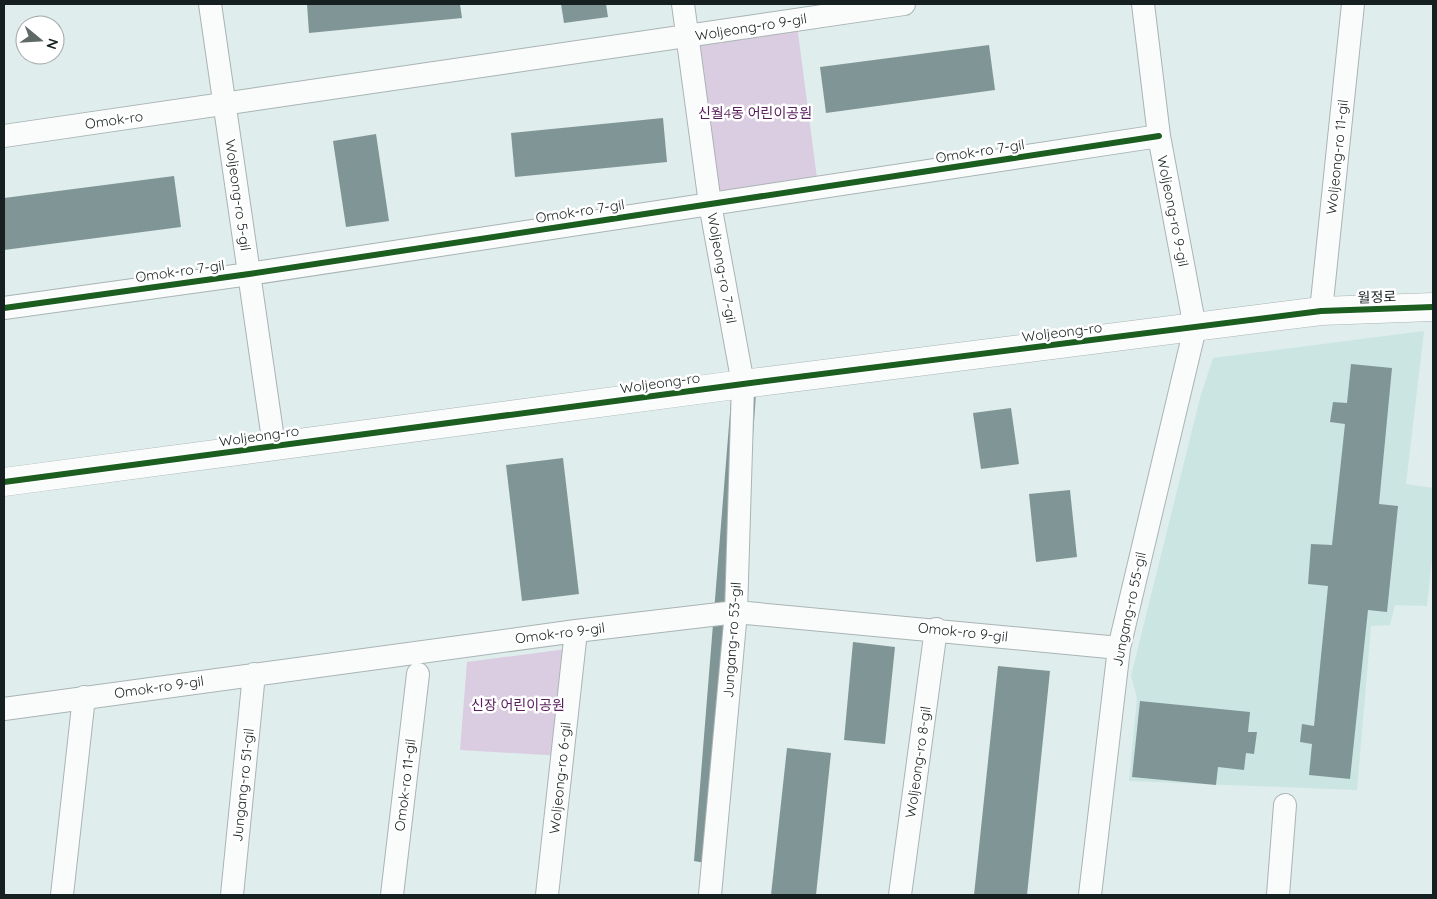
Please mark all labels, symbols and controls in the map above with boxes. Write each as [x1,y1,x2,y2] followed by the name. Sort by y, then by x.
[694,9,808,45] street label: Woljeong-ro 9-gil
[15,15,65,65] north arrow
[42,36,63,52] text: N
[1322,99,1352,215] street label: Woljeong-ro 11-gil
[698,104,812,122] park label: 신월4동 어린이공원
[84,107,144,133] street label: Omok-ro
[934,135,1026,167] street label: Omok-ro 7-gil
[221,138,255,252] street label: Woljeong-ro 5-gil
[1153,154,1193,268] street label: Woljeong-ro 9-gil
[534,195,626,227] street label: Omok-ro 7-gil
[703,211,741,325] street label: Woljeong-ro 7-gil
[134,256,226,286] street label: Omok-ro 7-gil
[1357,287,1397,307] street label: 월정로
[1021,318,1103,346] street label: Woljeong-ro
[619,368,701,398] street label: Woljeong-ro
[218,421,300,451] street label: Woljeong-ro
[1108,550,1150,668] street label: Jungang-ro 55-gil
[719,581,745,699] street label: Jungang-ro 53-gil
[917,618,1009,646] street label: Omok-ro 9-gil
[514,619,606,647] street label: Omok-ro 9-gil
[113,672,205,702] street label: Omok-ro 9-gil
[471,696,565,714] park label: 신장 어린이공원
[901,705,935,819] street label: Woljeong-ro 8-gil
[545,721,575,835] street label: Woljeong-ro 6-gil
[228,727,258,843] street label: Jungang-ro 51-gil
[390,738,420,832] street label: Omok-ro 11-gil

